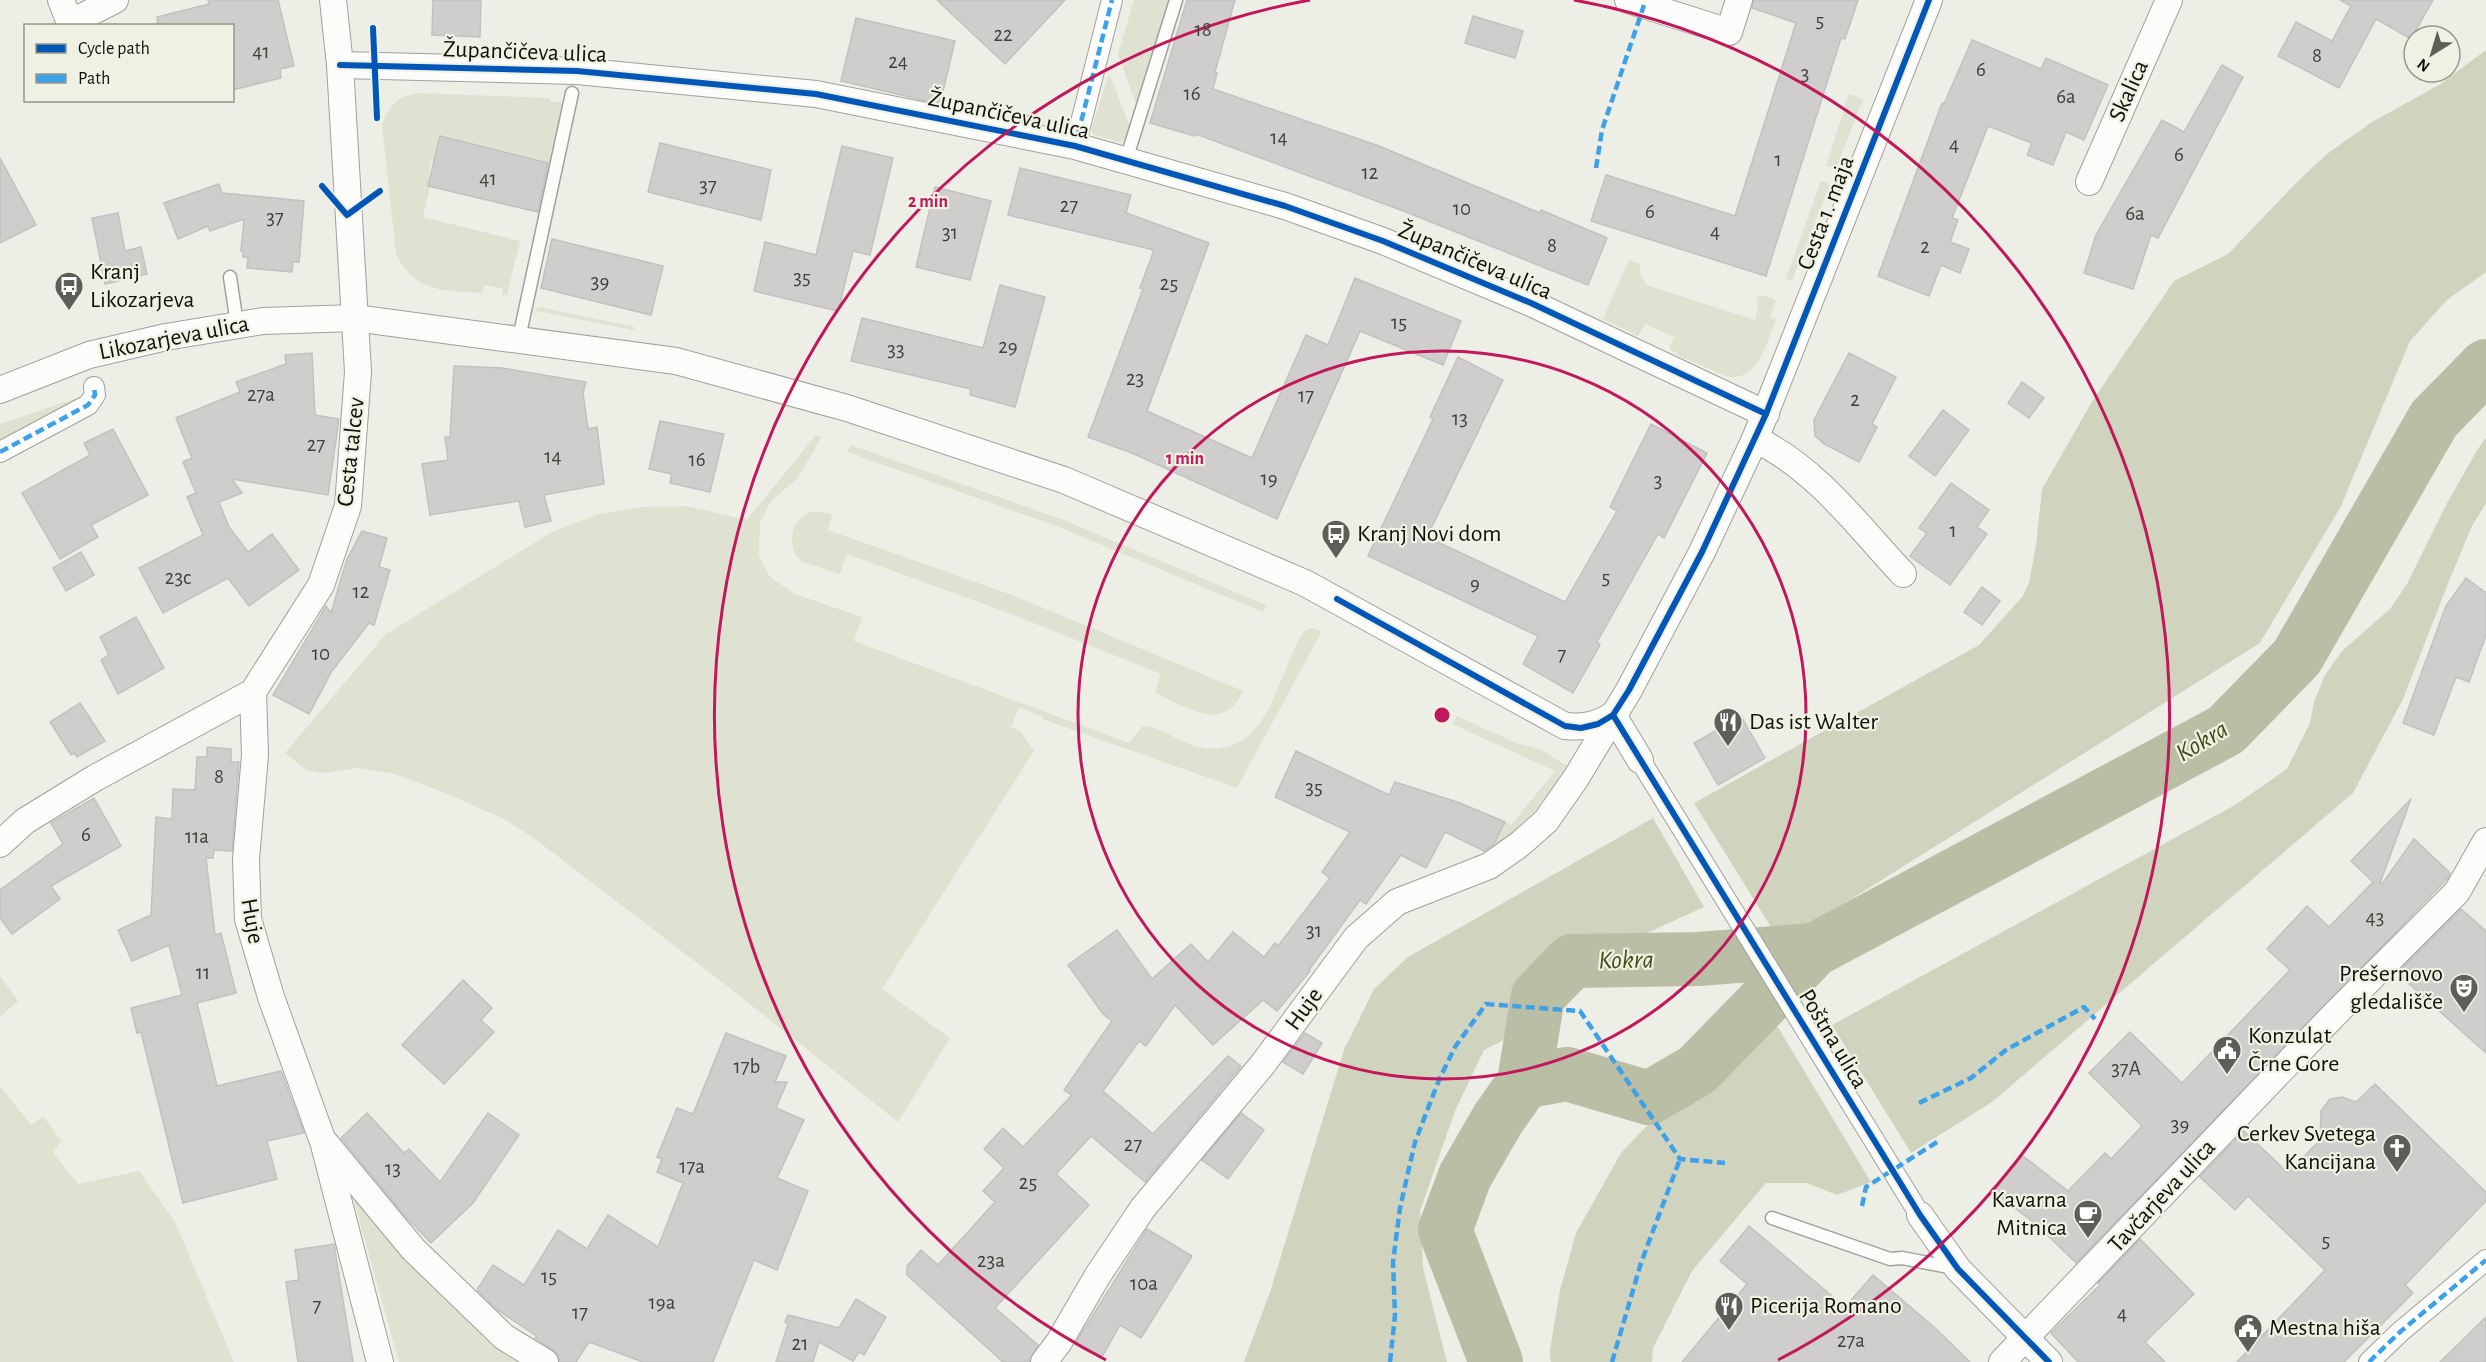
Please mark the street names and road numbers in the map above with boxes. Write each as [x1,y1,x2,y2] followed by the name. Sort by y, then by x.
[443,36,608,67] street label: Župančičeva ulica
[2105,57,2153,125] street label: Skalica
[926,85,1092,144] street label: Župančičeva ulica
[1793,153,1859,273] street label: Cesta 1. maja
[1395,217,1556,304] street label: Župančičeva ulica
[97,312,251,364] street label: Likozarjeva ulica
[333,396,369,508] street label: Cesta talcev
[236,896,268,946] street label: Huje
[1281,983,1327,1035] street label: Huje
[1794,985,1872,1093] street label: Poštna ulica
[2104,1135,2220,1257] street label: Tavčarjeva ulica

